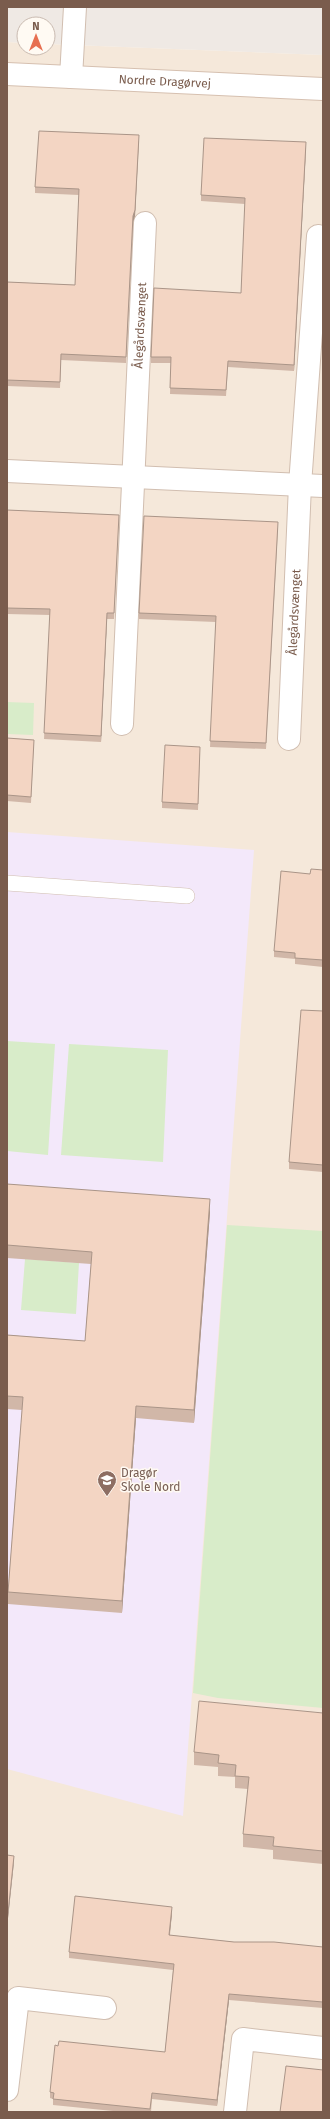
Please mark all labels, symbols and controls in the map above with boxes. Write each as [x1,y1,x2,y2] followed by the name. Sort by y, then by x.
[16,16,56,56] north arrow
[32,20,40,33] text: N
[118,72,211,91] street label: Nordre Dragørvej
[129,281,149,369] street label: Ålegårdsvænget
[284,568,303,656] street label: Ålegårdsvænget
[121,1466,180,1494] place label: Dragør Skole Nord
[96,1469,118,1497] school or university icon: Dragør Skole Nord

